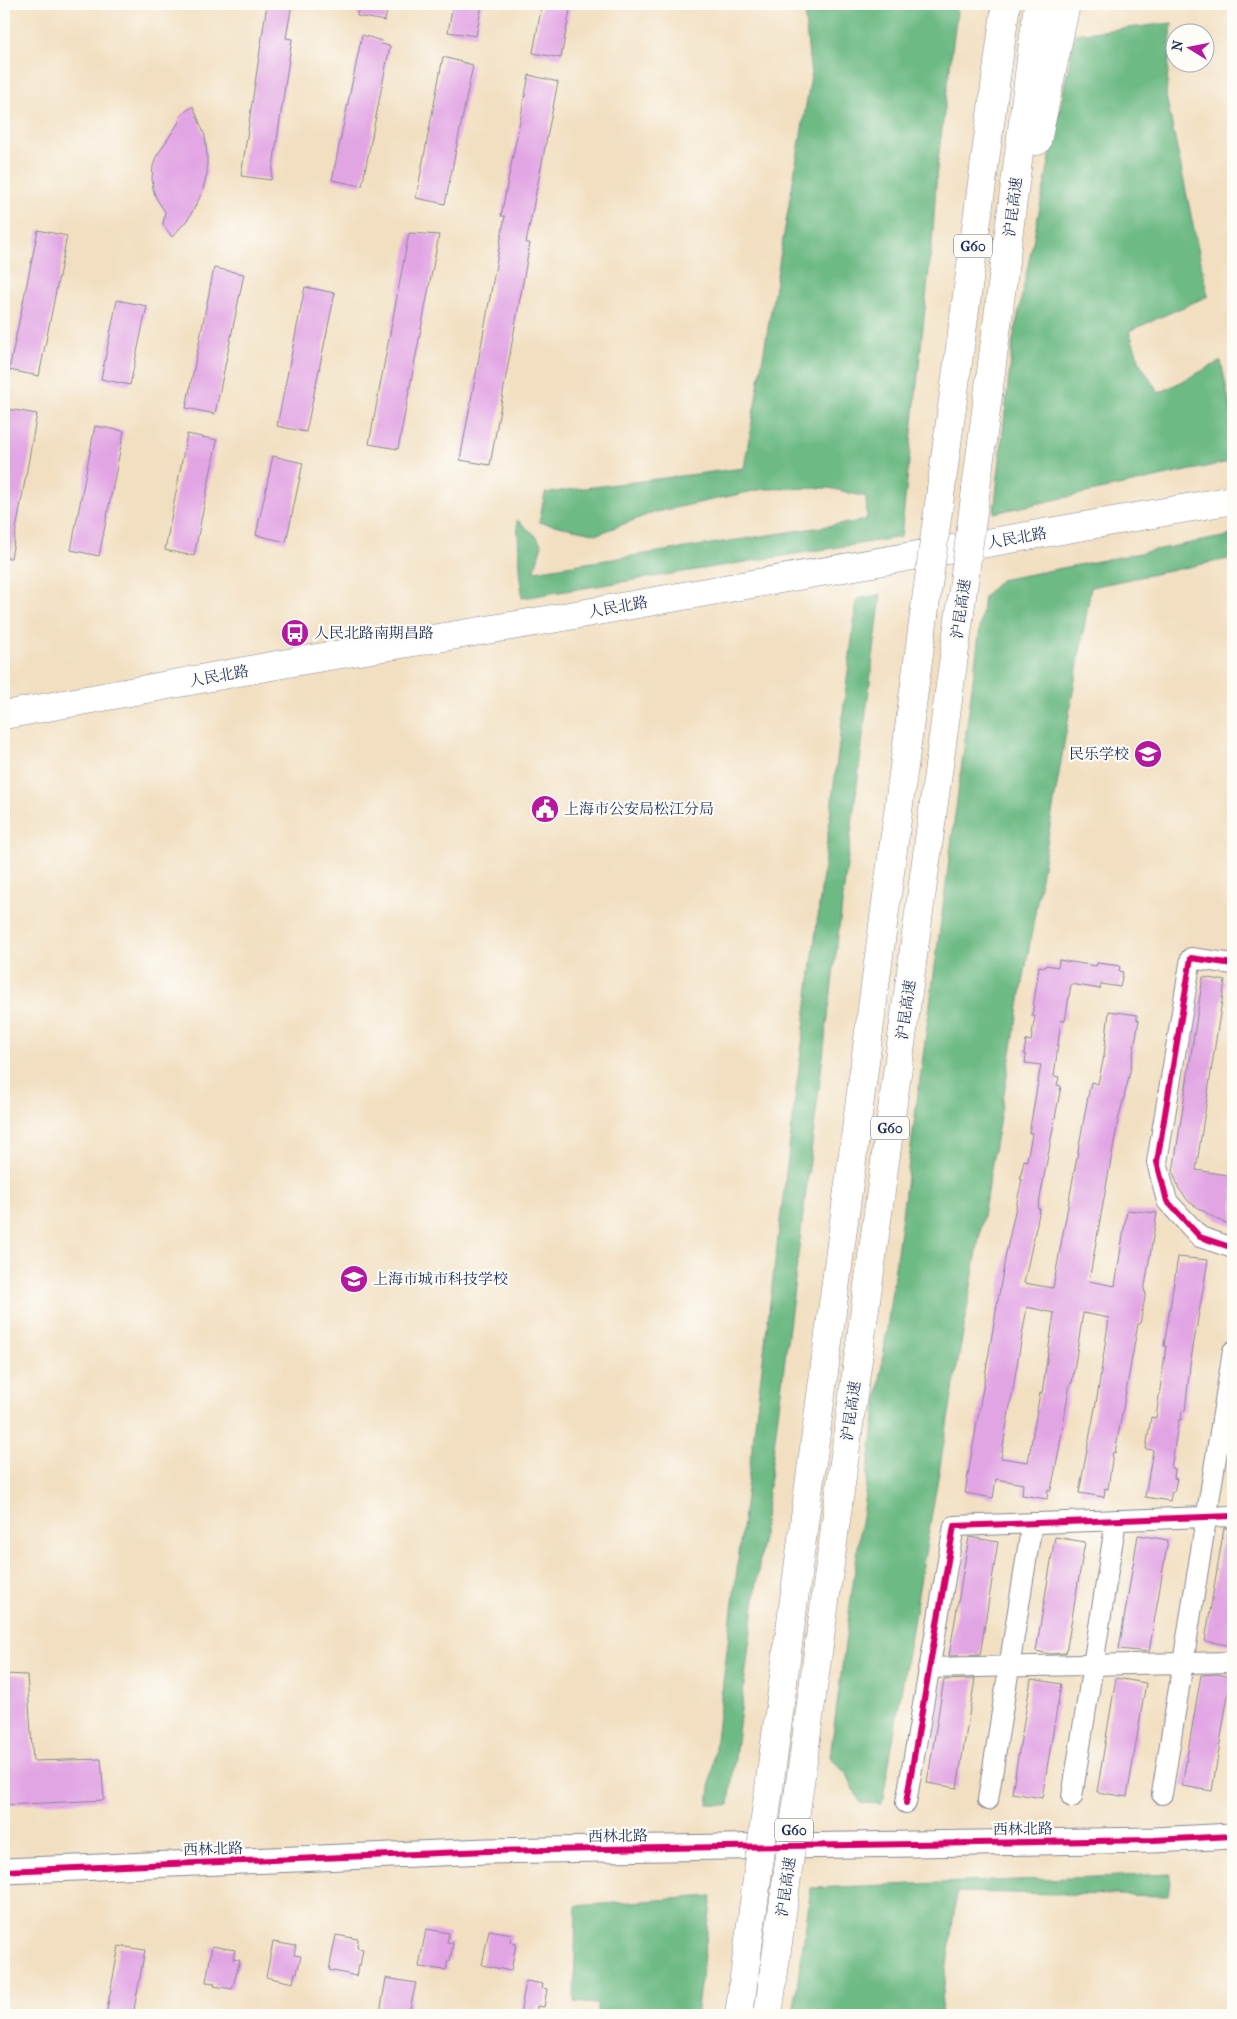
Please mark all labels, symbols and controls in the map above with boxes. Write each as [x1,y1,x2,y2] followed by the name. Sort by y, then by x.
[1164,22,1214,72] north arrow
[1168,39,1187,53] text: N
[1000,176,1026,238] street label: 沪昆高速
[954,235,992,258] road number: G60
[986,524,1048,552] street label: 人民北路
[948,578,974,640] street label: 沪昆高速
[587,593,649,621] street label: 人民北路
[280,618,310,648] bus stop icon: 人民北路南期昌路
[314,624,434,642] place label: 人民北路南期昌路
[188,662,250,690] street label: 人民北路
[1133,739,1163,769] school or university icon: 民乐学校
[1069,745,1129,763] place label: 民乐学校
[530,794,560,824] public building icon: 上海市公安局松江分局
[564,800,714,818] place label: 上海市公安局松江分局
[893,979,919,1041] street label: 沪昆高速
[871,1116,909,1140] road number: G60
[339,1264,369,1294] school or university icon: 上海市城市科技学校
[373,1270,508,1288] place label: 上海市城市科技学校
[838,1380,864,1442] street label: 沪昆高速
[775,1818,813,1842] road number: G60
[993,1819,1053,1839] street label: 西林北路
[588,1826,648,1846] street label: 西林北路
[183,1839,243,1859] street label: 西林北路
[773,1856,799,1918] street label: 沪昆高速

